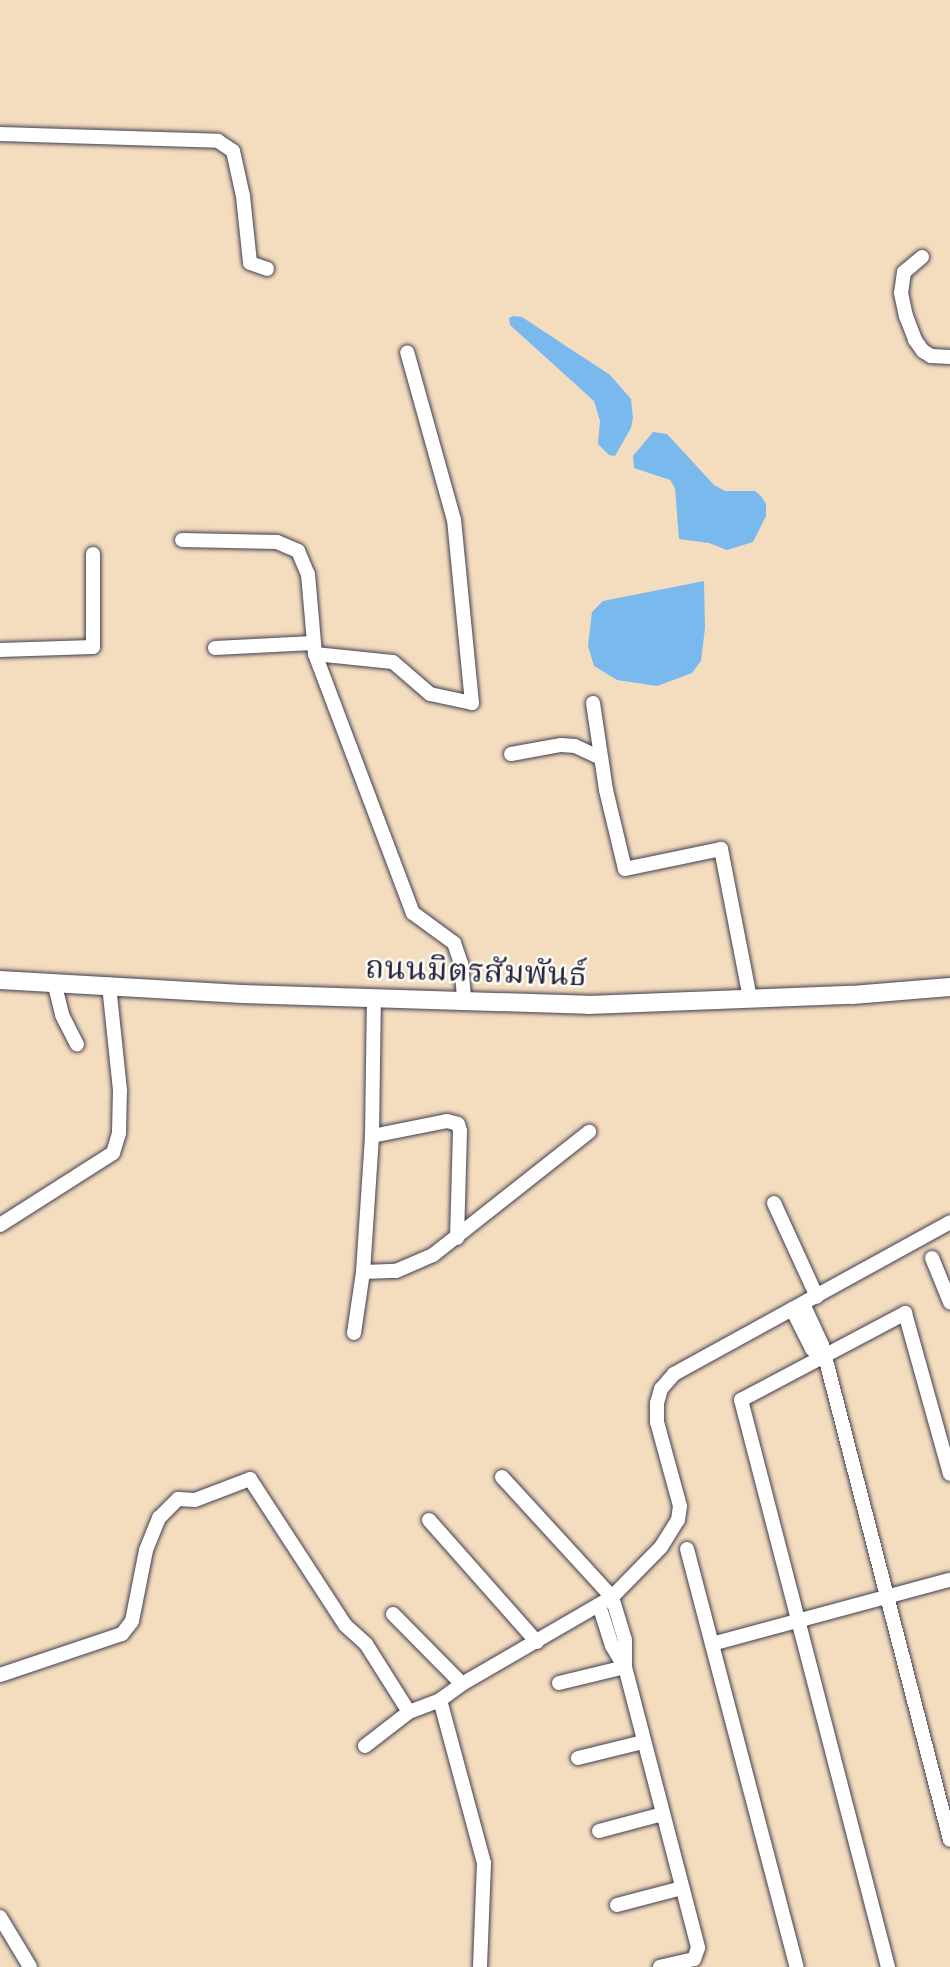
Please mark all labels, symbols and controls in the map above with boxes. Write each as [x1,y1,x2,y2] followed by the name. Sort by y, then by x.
[364,948,588,994] street label: ถนนมิตรสัมพันธ์

